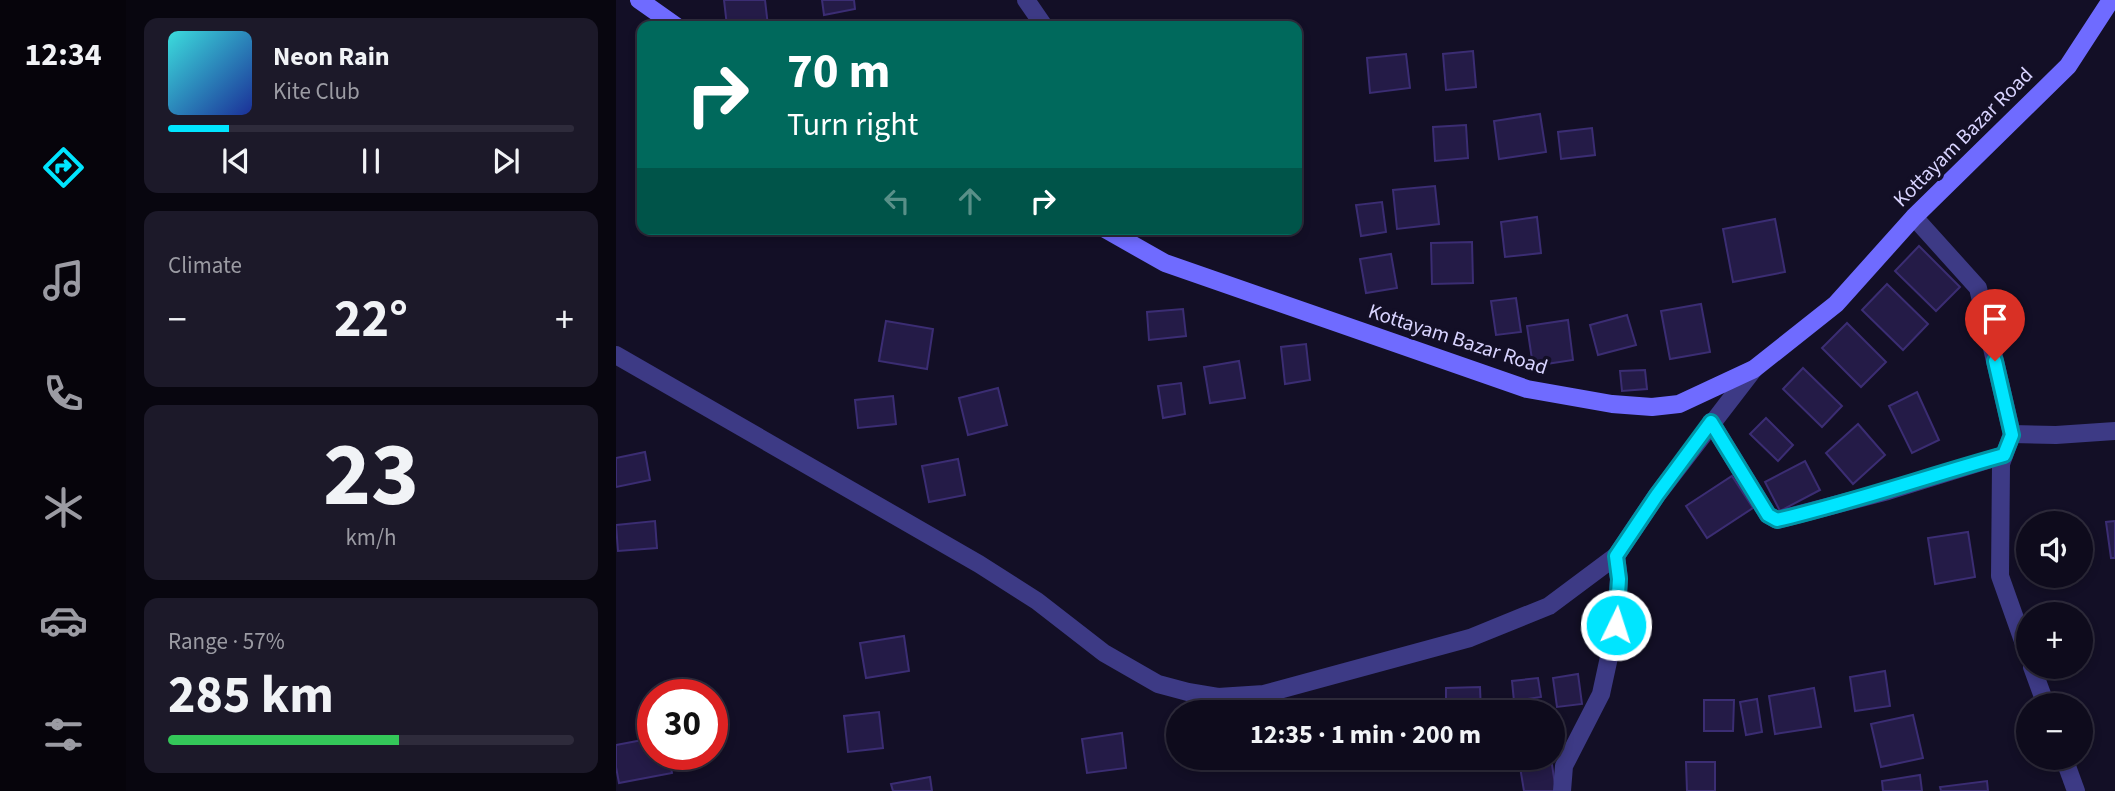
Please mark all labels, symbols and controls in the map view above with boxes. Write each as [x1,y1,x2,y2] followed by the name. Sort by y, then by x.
[24,32,102,78] text: 12:34
[787,37,891,107] text: 70 m
[273,38,390,75] text: Neon Rain
[672,49,763,140] icon: right
[1886,60,2040,214] street label: Kottayam Bazar Road
[273,75,360,108] text: Kite Club
[787,102,918,148] text: Turn right
[217,142,255,180] icon: previous
[352,142,390,180] icon: pause
[487,142,525,180] icon: next
[39,143,88,192] icon: directions
[878,182,916,220] icon: left
[951,182,989,220] icon: ahead
[1024,182,1062,220] icon: right
[168,249,242,282] text: Climate
[39,256,88,305] icon: music
[334,283,408,357] text: 22°
[1965,289,2025,361] pin
[168,293,187,347] text: −
[555,293,574,347] text: +
[1364,296,1552,382] street label: Kottayam Bazar Road
[1976,300,2014,338] icon: arrive
[39,369,88,418] icon: phone
[323,411,419,540] text: 23
[39,483,88,532] icon: climate
[2016,511,2093,770] map controls
[2016,511,2093,588] button: sound
[345,521,397,554] text: km/h
[1579,588,1653,662] position arrow
[39,596,88,645] icon: car
[2016,602,2093,679] button: +
[168,625,285,658] text: Range · 57%
[168,659,334,733] text: 285 km
[637,679,728,770] speed limit sign: 30
[2016,693,2093,770] button: −
[39,710,88,759] icon: filters
[1250,716,1481,753] text: 12:35 · 1 min · 200 m

